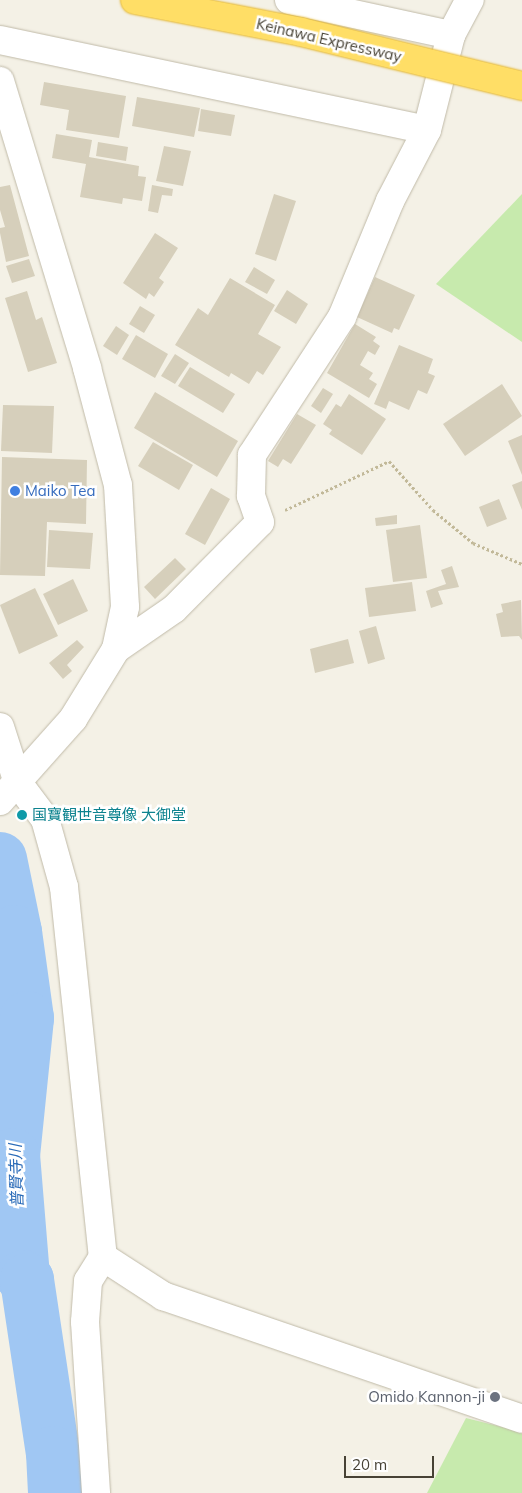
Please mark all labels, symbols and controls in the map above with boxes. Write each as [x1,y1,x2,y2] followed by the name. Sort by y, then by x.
[255,15,403,65] street label: Keinawa Expressway
[25,482,96,500] place label: Maiko Tea
[9,485,21,497] marker: Maiko Tea
[32,806,186,824] place label: 国寶観世音尊像 大御堂
[16,809,28,821] marker: 国寶観世音尊像 大御堂
[5,1144,27,1208] water label: 普賢寺川
[368,1388,485,1406] place label: Omido Kannon-ji
[489,1391,501,1403] marker: Omido Kannon-ji
[347,1446,437,1478] scale bar
[352,1455,387,1474] text: 20 m

